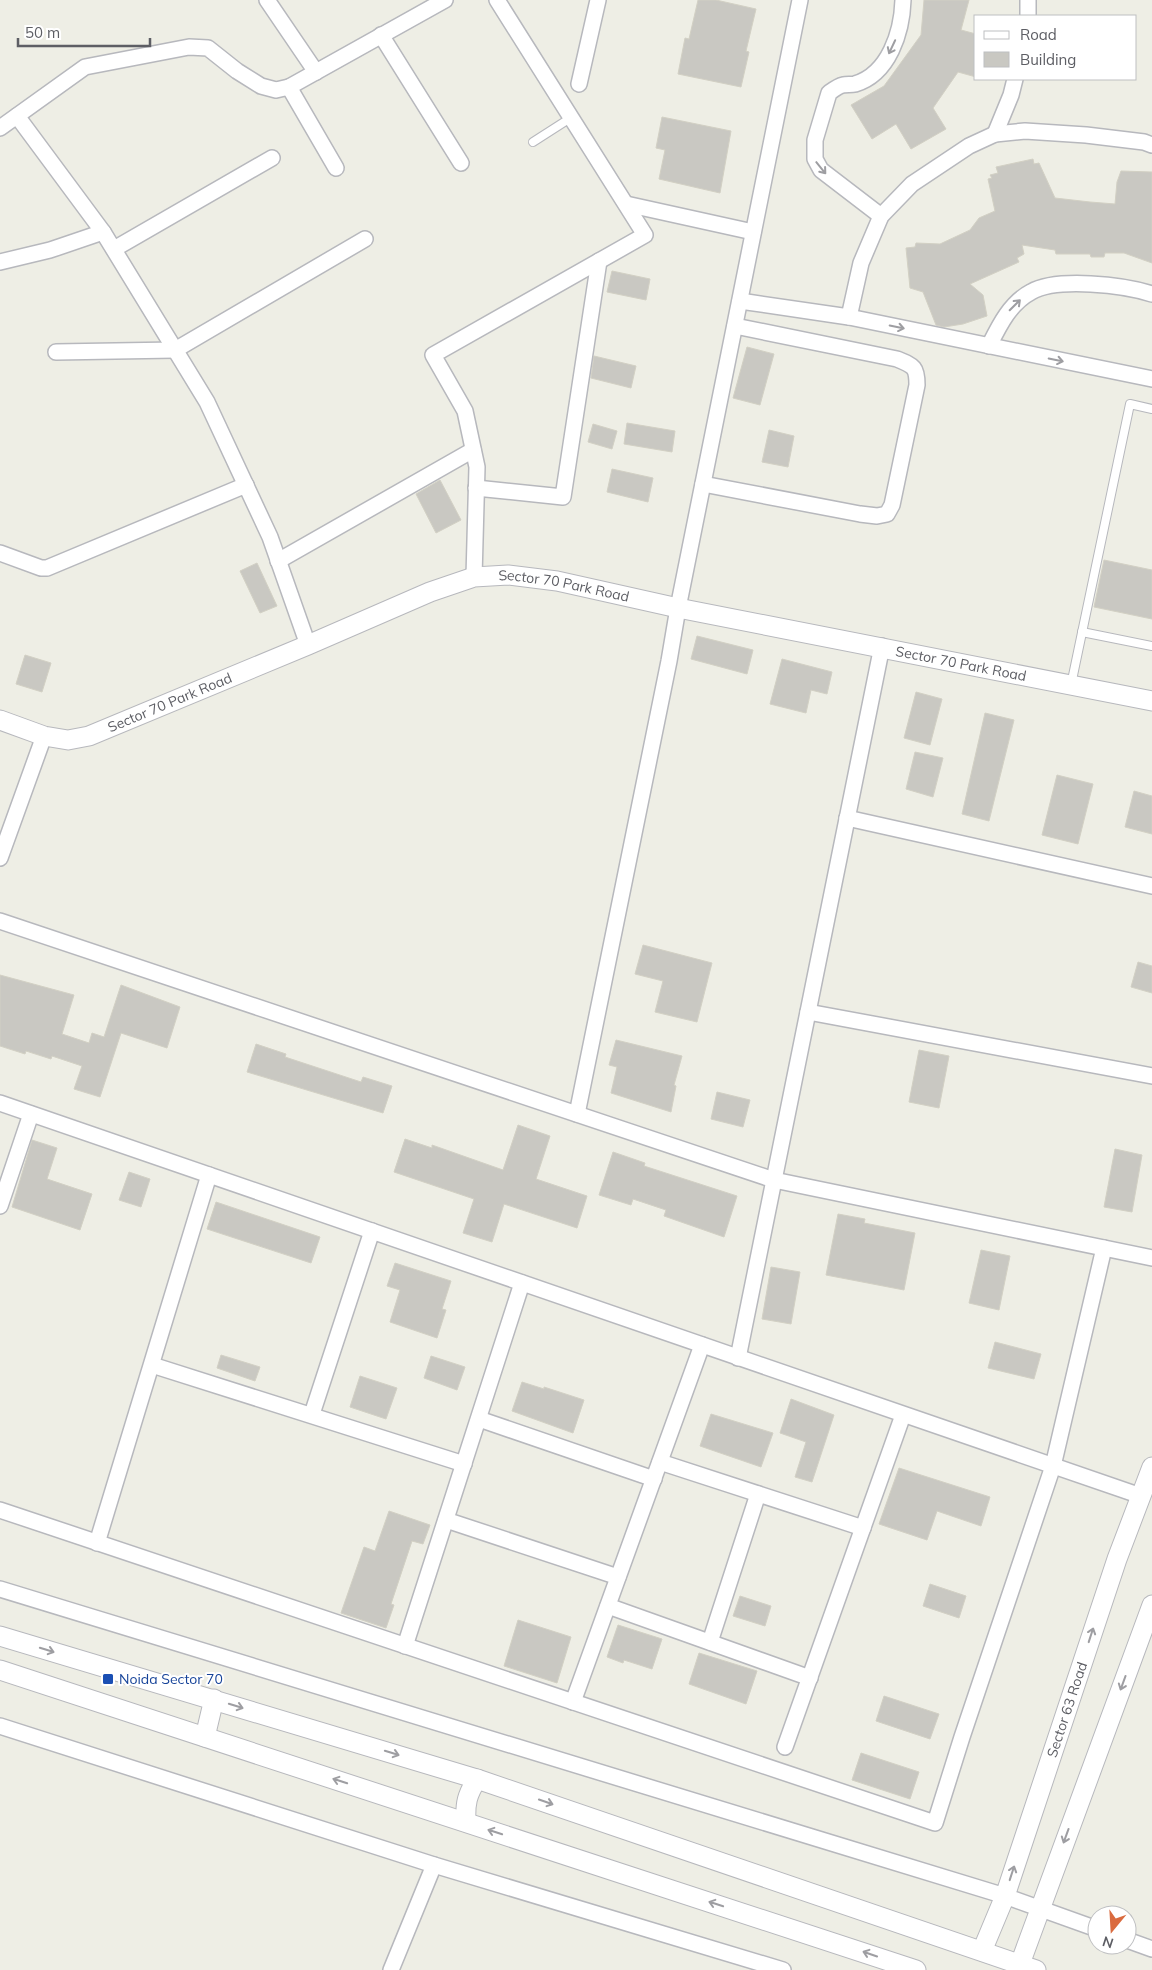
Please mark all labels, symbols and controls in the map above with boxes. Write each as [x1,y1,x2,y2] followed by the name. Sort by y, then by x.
[18,15,150,47] scale bar
[974,15,1137,80] legend
[25,23,60,42] text: 50 m
[1020,25,1057,44] text: Road
[886,39,896,54] one-way arrow
[1020,50,1076,69] text: Building
[816,162,827,175] one-way arrow
[1009,299,1021,311] one-way arrow
[889,323,905,332] one-way arrow
[1048,355,1064,365] one-way arrow
[498,566,631,606] street label: Sector 70 Park Road
[894,642,1028,685] street label: Sector 70 Park Road
[105,669,235,736] street label: Sector 70 Park Road
[1087,1628,1097,1644] one-way arrow
[38,1645,54,1655] one-way arrow
[1043,1659,1091,1760] street label: Sector 63 Road
[119,1670,223,1688] place label: Noida Sector 70
[101,1672,115,1686] marker: Noida Sector 70
[1118,1675,1127,1691] one-way arrow
[228,1702,244,1712] one-way arrow
[383,1749,399,1759] one-way arrow
[333,1776,348,1785] one-way arrow
[538,1798,554,1808] one-way arrow
[487,1826,503,1836] one-way arrow
[1061,1827,1070,1843] one-way arrow
[1008,1865,1018,1881] one-way arrow
[708,1898,724,1908] one-way arrow
[1087,1905,1137,1955] north arrow
[1100,1932,1116,1953] text: N
[863,1949,878,1958] one-way arrow

